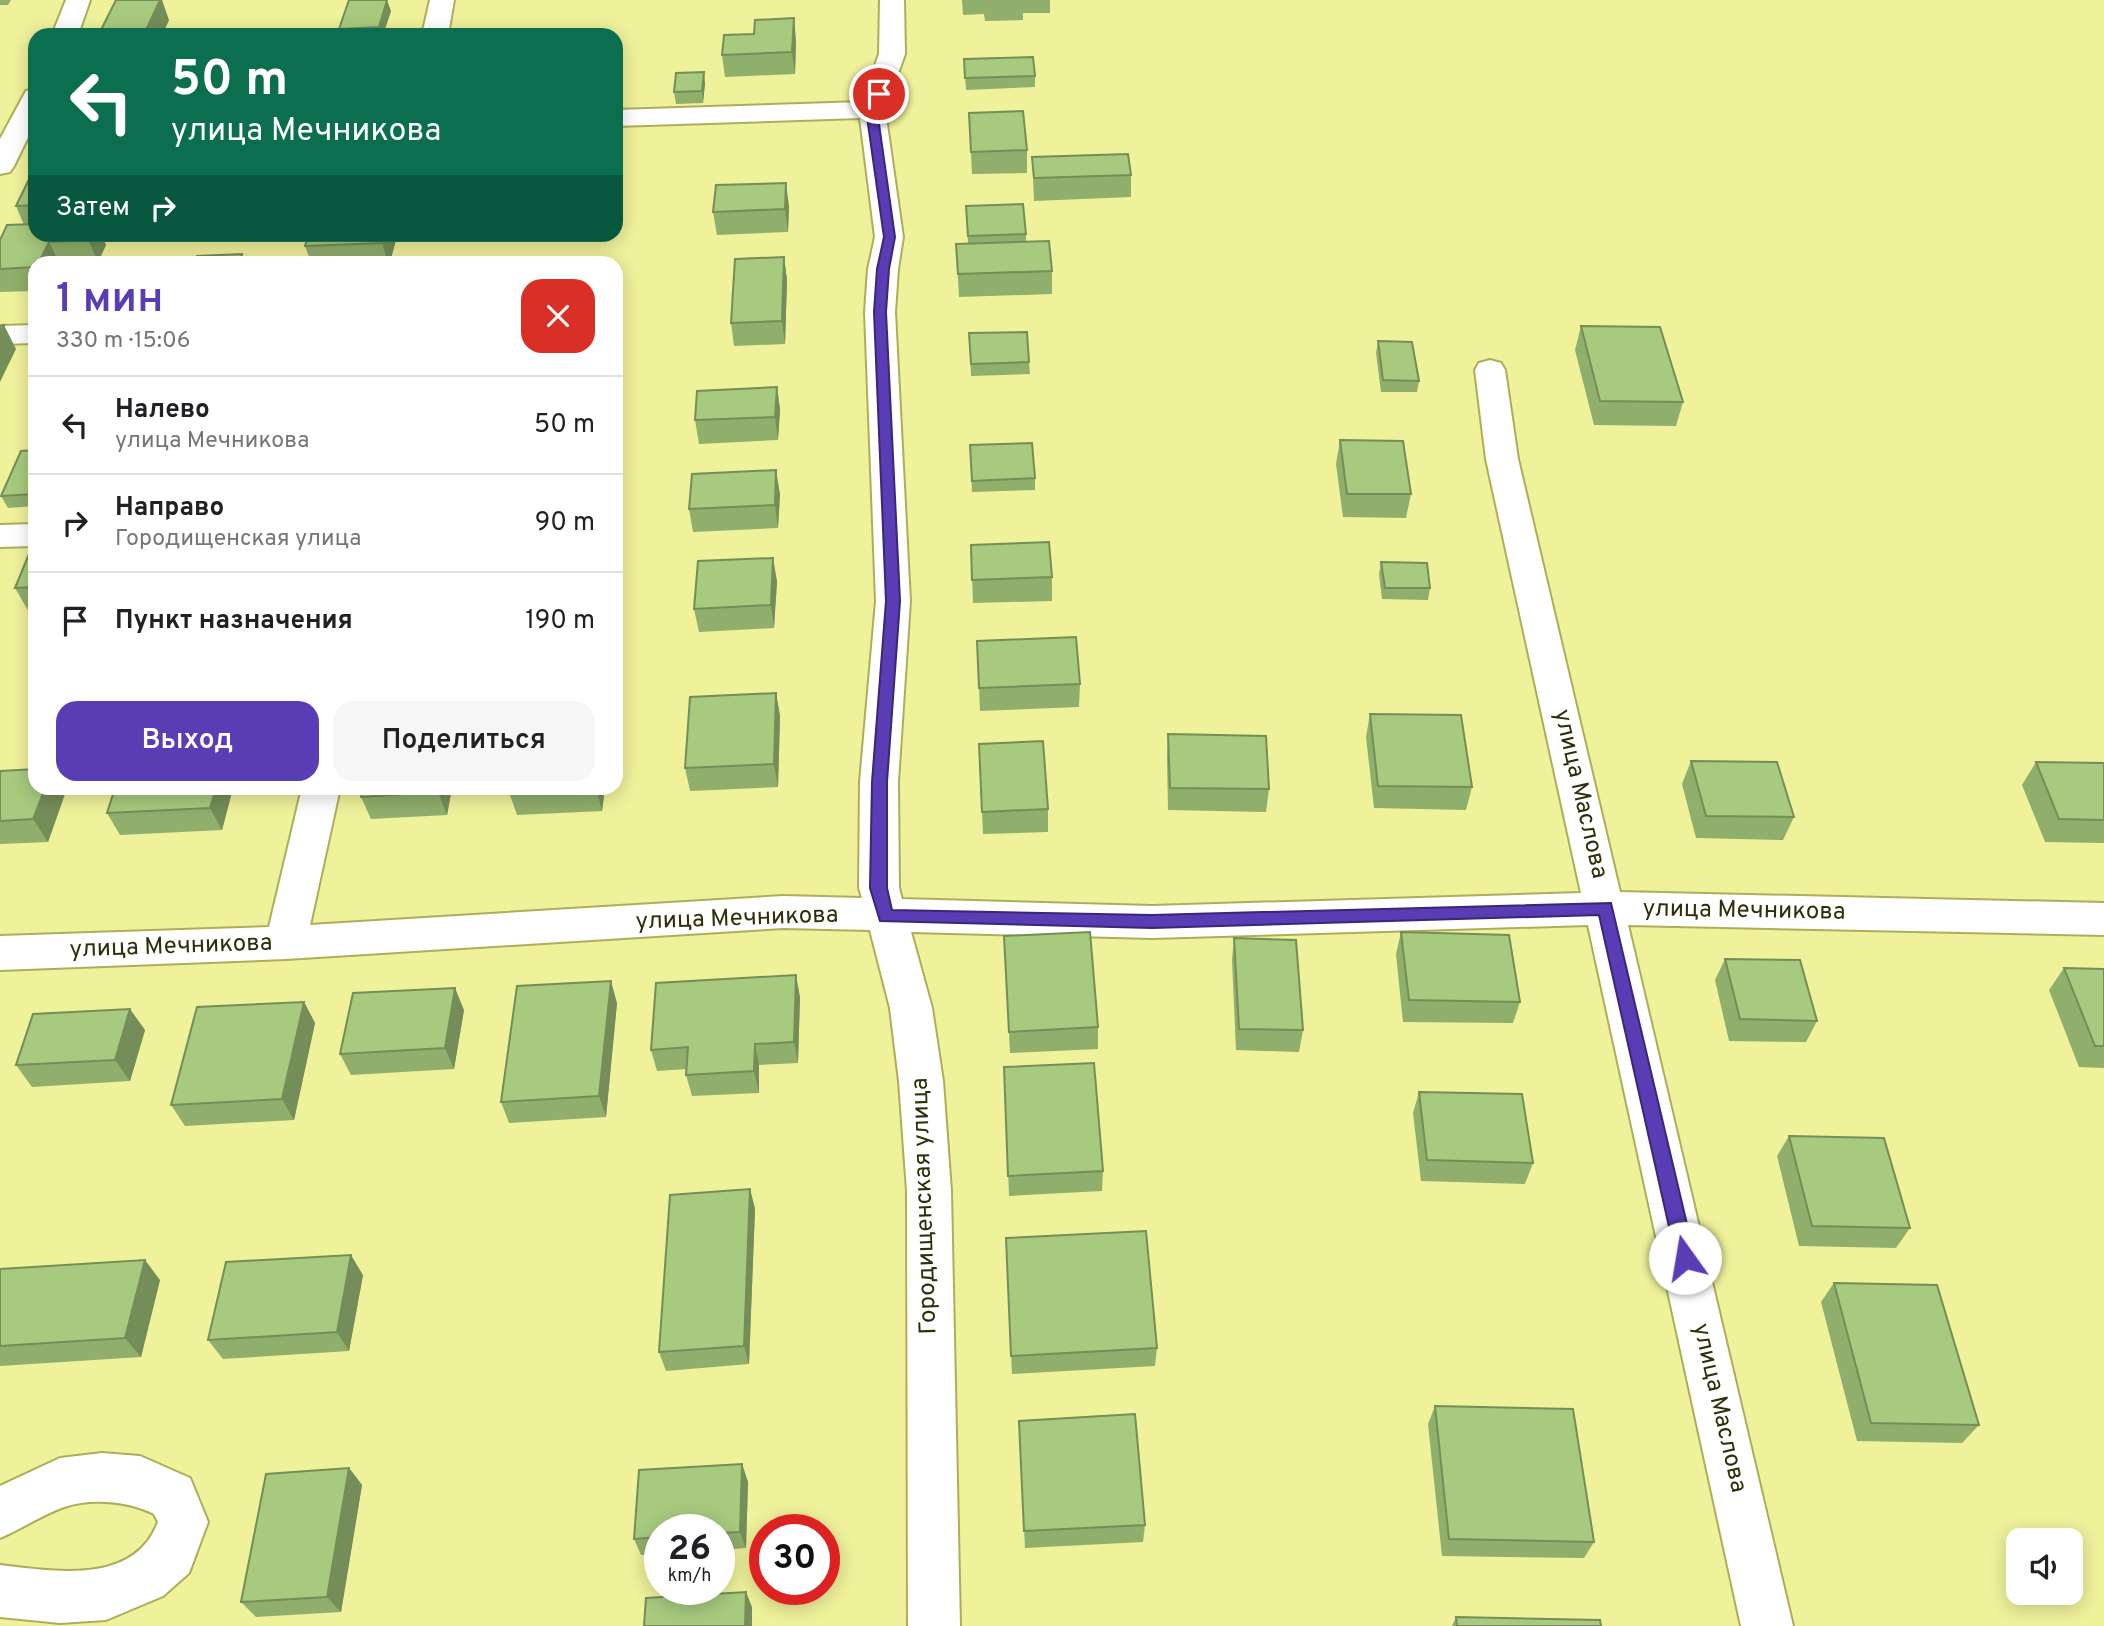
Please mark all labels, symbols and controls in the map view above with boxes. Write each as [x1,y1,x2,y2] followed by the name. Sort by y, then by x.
[171,51,288,113] text: 50 m
[56,56,147,147] icon: left
[849,64,909,124] pin
[860,75,898,113] icon: arrive
[171,112,441,152] text: улица Мечникова
[144,189,182,227] icon: right
[56,192,130,225] text: Затем
[56,274,163,327] text: 1 мин
[521,279,595,353] button: close
[56,327,190,356] text: 330 m · 15:06
[115,394,210,427] text: Налево
[56,406,94,444] icon: left
[534,409,595,442] text: 50 m
[115,427,309,456] text: улица Мечникова
[115,492,224,525] text: Направо
[56,504,94,542] icon: right
[535,507,595,540] text: 90 m
[115,525,361,554] text: Городищенская улица
[56,602,94,640] icon: arrive
[115,605,353,638] text: Пункт назначения
[525,605,595,638] text: 190 m
[56,701,319,781] button: Выход
[333,701,595,781] button: Поделиться
[1546,706,1614,882] street label: улица Маслова
[1642,894,1846,928] street label: улица Мечникова
[635,900,839,938] street label: улица Мечникова
[69,928,273,966] street label: улица Мечникова
[906,1077,944,1335] street label: Городищенская улица
[1648,1221,1722,1295] position arrow
[1685,1320,1753,1496] street label: улица Маслова
[749,1514,840,1605] speed limit sign: 30
[668,1528,711,1572] text: 26
[2006,1528,2083,1605] map controls
[2006,1528,2083,1605] button: sound
[668,1565,711,1588] text: km/h

